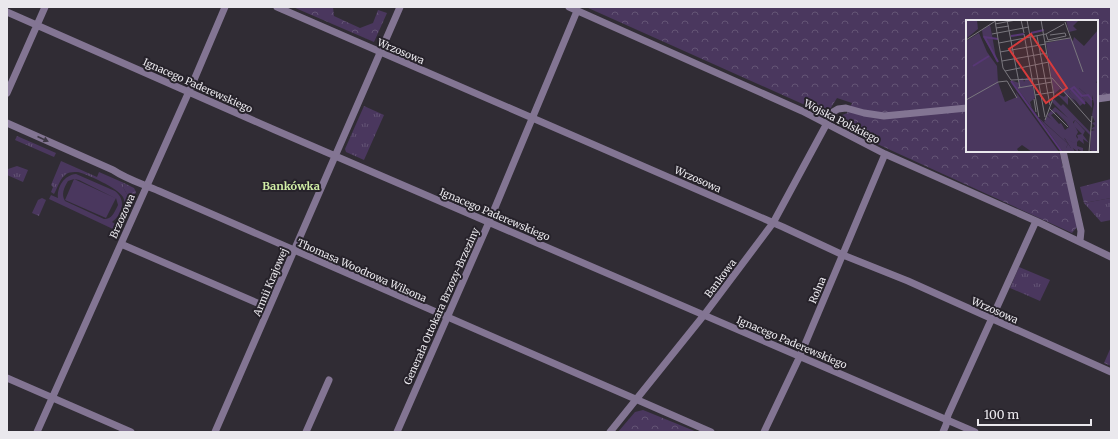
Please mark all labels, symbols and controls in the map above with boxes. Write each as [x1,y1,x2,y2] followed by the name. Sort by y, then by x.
[966,20,1098,152] inset map
[374,35,427,67] street label: Wrzosowa
[141,55,255,116] street label: Ignacego Paderewskiego
[801,96,882,146] street label: Wojska Polskiego
[37,136,48,142] one-way arrow
[671,163,724,196] street label: Wrzosowa
[262,179,320,193] district label: Bankówka
[438,185,552,244] street label: Ignacego Paderewskiego
[107,191,138,240] street label: Brzozowa
[401,225,482,387] street label: Generała Ottokara Brzozy-Brzeziny
[295,236,429,305] street label: Thomasa Woodrowa Wilsona
[250,246,291,319] street label: Armii Krajowej
[702,256,739,300] street label: Bankowa
[806,274,829,306] street label: Rolna
[968,294,1021,327] street label: Wrzosowa
[735,313,849,372] street label: Ignacego Paderewskiego
[978,401,1091,427] scale bar
[984,407,1019,422] text: 100 m

